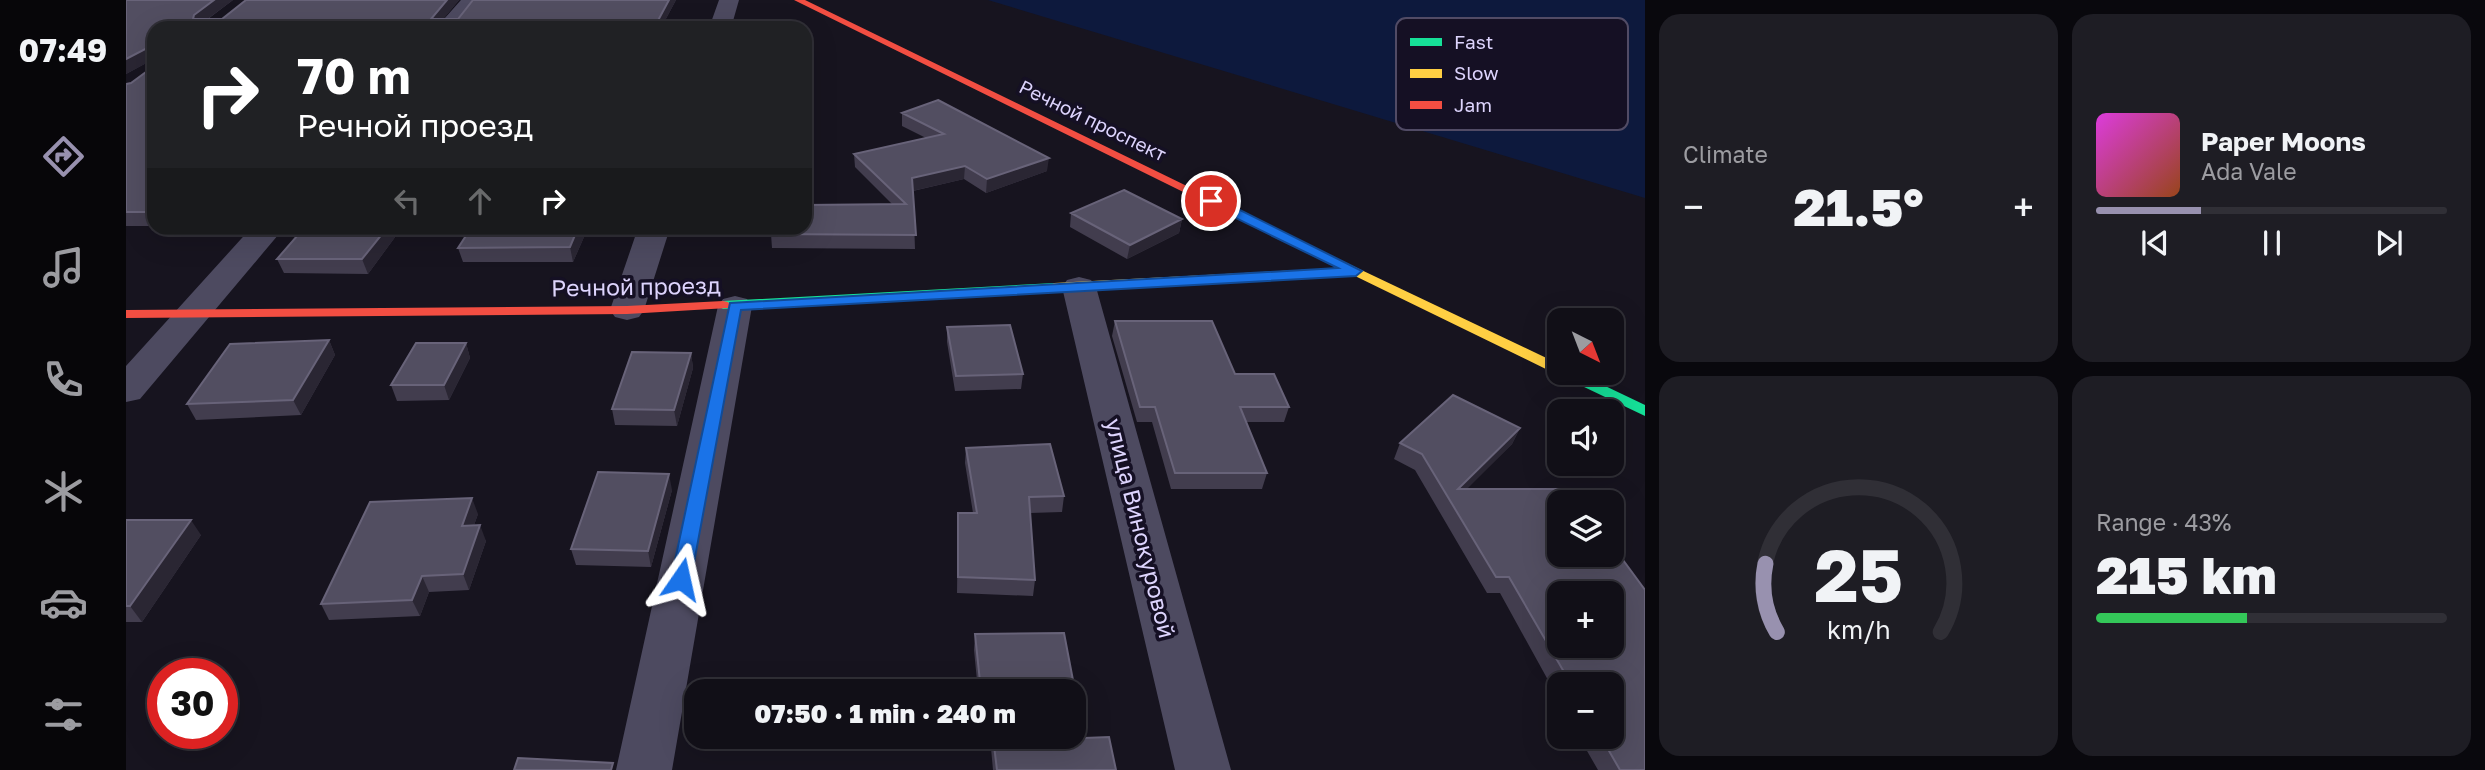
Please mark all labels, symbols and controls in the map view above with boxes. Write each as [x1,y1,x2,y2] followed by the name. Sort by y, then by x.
[1396,18,1628,130] legend
[1454,30,1493,53] text: Fast
[19,31,107,69] text: 07:49
[297,46,411,105] text: 70 m
[182,49,273,140] icon: right
[1454,61,1499,84] text: Slow
[1016,74,1170,166] street label: Речной проспект
[1454,93,1492,116] text: Jam
[297,106,533,144] text: Речной проезд
[2201,126,2366,157] text: Paper Moons
[39,132,88,181] icon: directions
[1683,140,1768,168] text: Climate
[2201,157,2297,185] text: Ada Vale
[1181,171,1241,231] pin
[1794,175,1923,237] text: 21.5°
[388,182,426,220] icon: left
[461,182,499,220] icon: ahead
[534,182,572,220] icon: right
[1192,182,1230,220] icon: arrive
[1683,184,1704,229] text: −
[2013,184,2034,229] text: +
[2136,224,2174,262] icon: previous
[2253,224,2291,262] icon: pause
[2370,224,2408,262] icon: next
[39,243,88,292] icon: music
[551,271,721,301] street label: Речной проезд
[1547,308,1624,385] north arrow
[1547,308,1624,749] map controls
[39,355,88,404] icon: phone
[1547,399,1624,476] button: sound
[1100,415,1182,641] street label: улица Винокуровой
[39,467,88,516] icon: climate
[1547,490,1624,567] button: layers
[2096,508,2231,536] text: Range · 43%
[1814,531,1903,618] text: 25
[644,542,718,616] position arrow
[2096,543,2277,605] text: 215 km
[39,578,88,627] icon: car
[1547,581,1624,658] button: +
[1827,614,1890,645] text: km/h
[147,658,238,749] speed limit sign: 30
[1547,672,1624,749] button: −
[39,690,88,739] icon: filters
[754,698,1016,729] text: 07:50 · 1 min · 240 m

